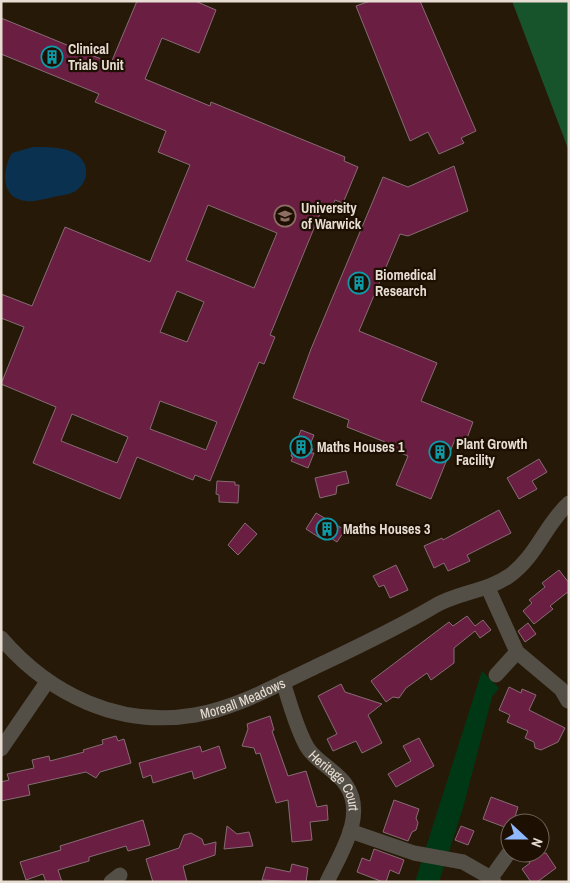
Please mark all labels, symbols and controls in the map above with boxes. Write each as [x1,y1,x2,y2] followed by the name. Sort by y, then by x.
[68,40,124,74] place label: Clinical Trials Unit
[40,45,64,69] building icon: Clinical Trials Unit
[301,199,362,233] place label: University of Warwick
[273,204,297,228] school or university icon: University of Warwick
[375,266,436,300] place label: Biomedical Research
[347,271,371,295] building icon: Biomedical Research
[289,435,313,459] building icon: Maths Houses 1
[456,435,527,469] place label: Plant Growth Facility
[317,438,405,456] place label: Maths Houses 1
[428,440,452,464] building icon: Plant Growth Facility
[315,517,339,541] building icon: Maths Houses 3
[343,520,430,538] place label: Maths Houses 3
[198,674,288,723] street label: Moreall Meadows
[305,746,363,811] street label: Heritage Court
[500,813,550,863] north arrow
[527,836,547,850] text: N

